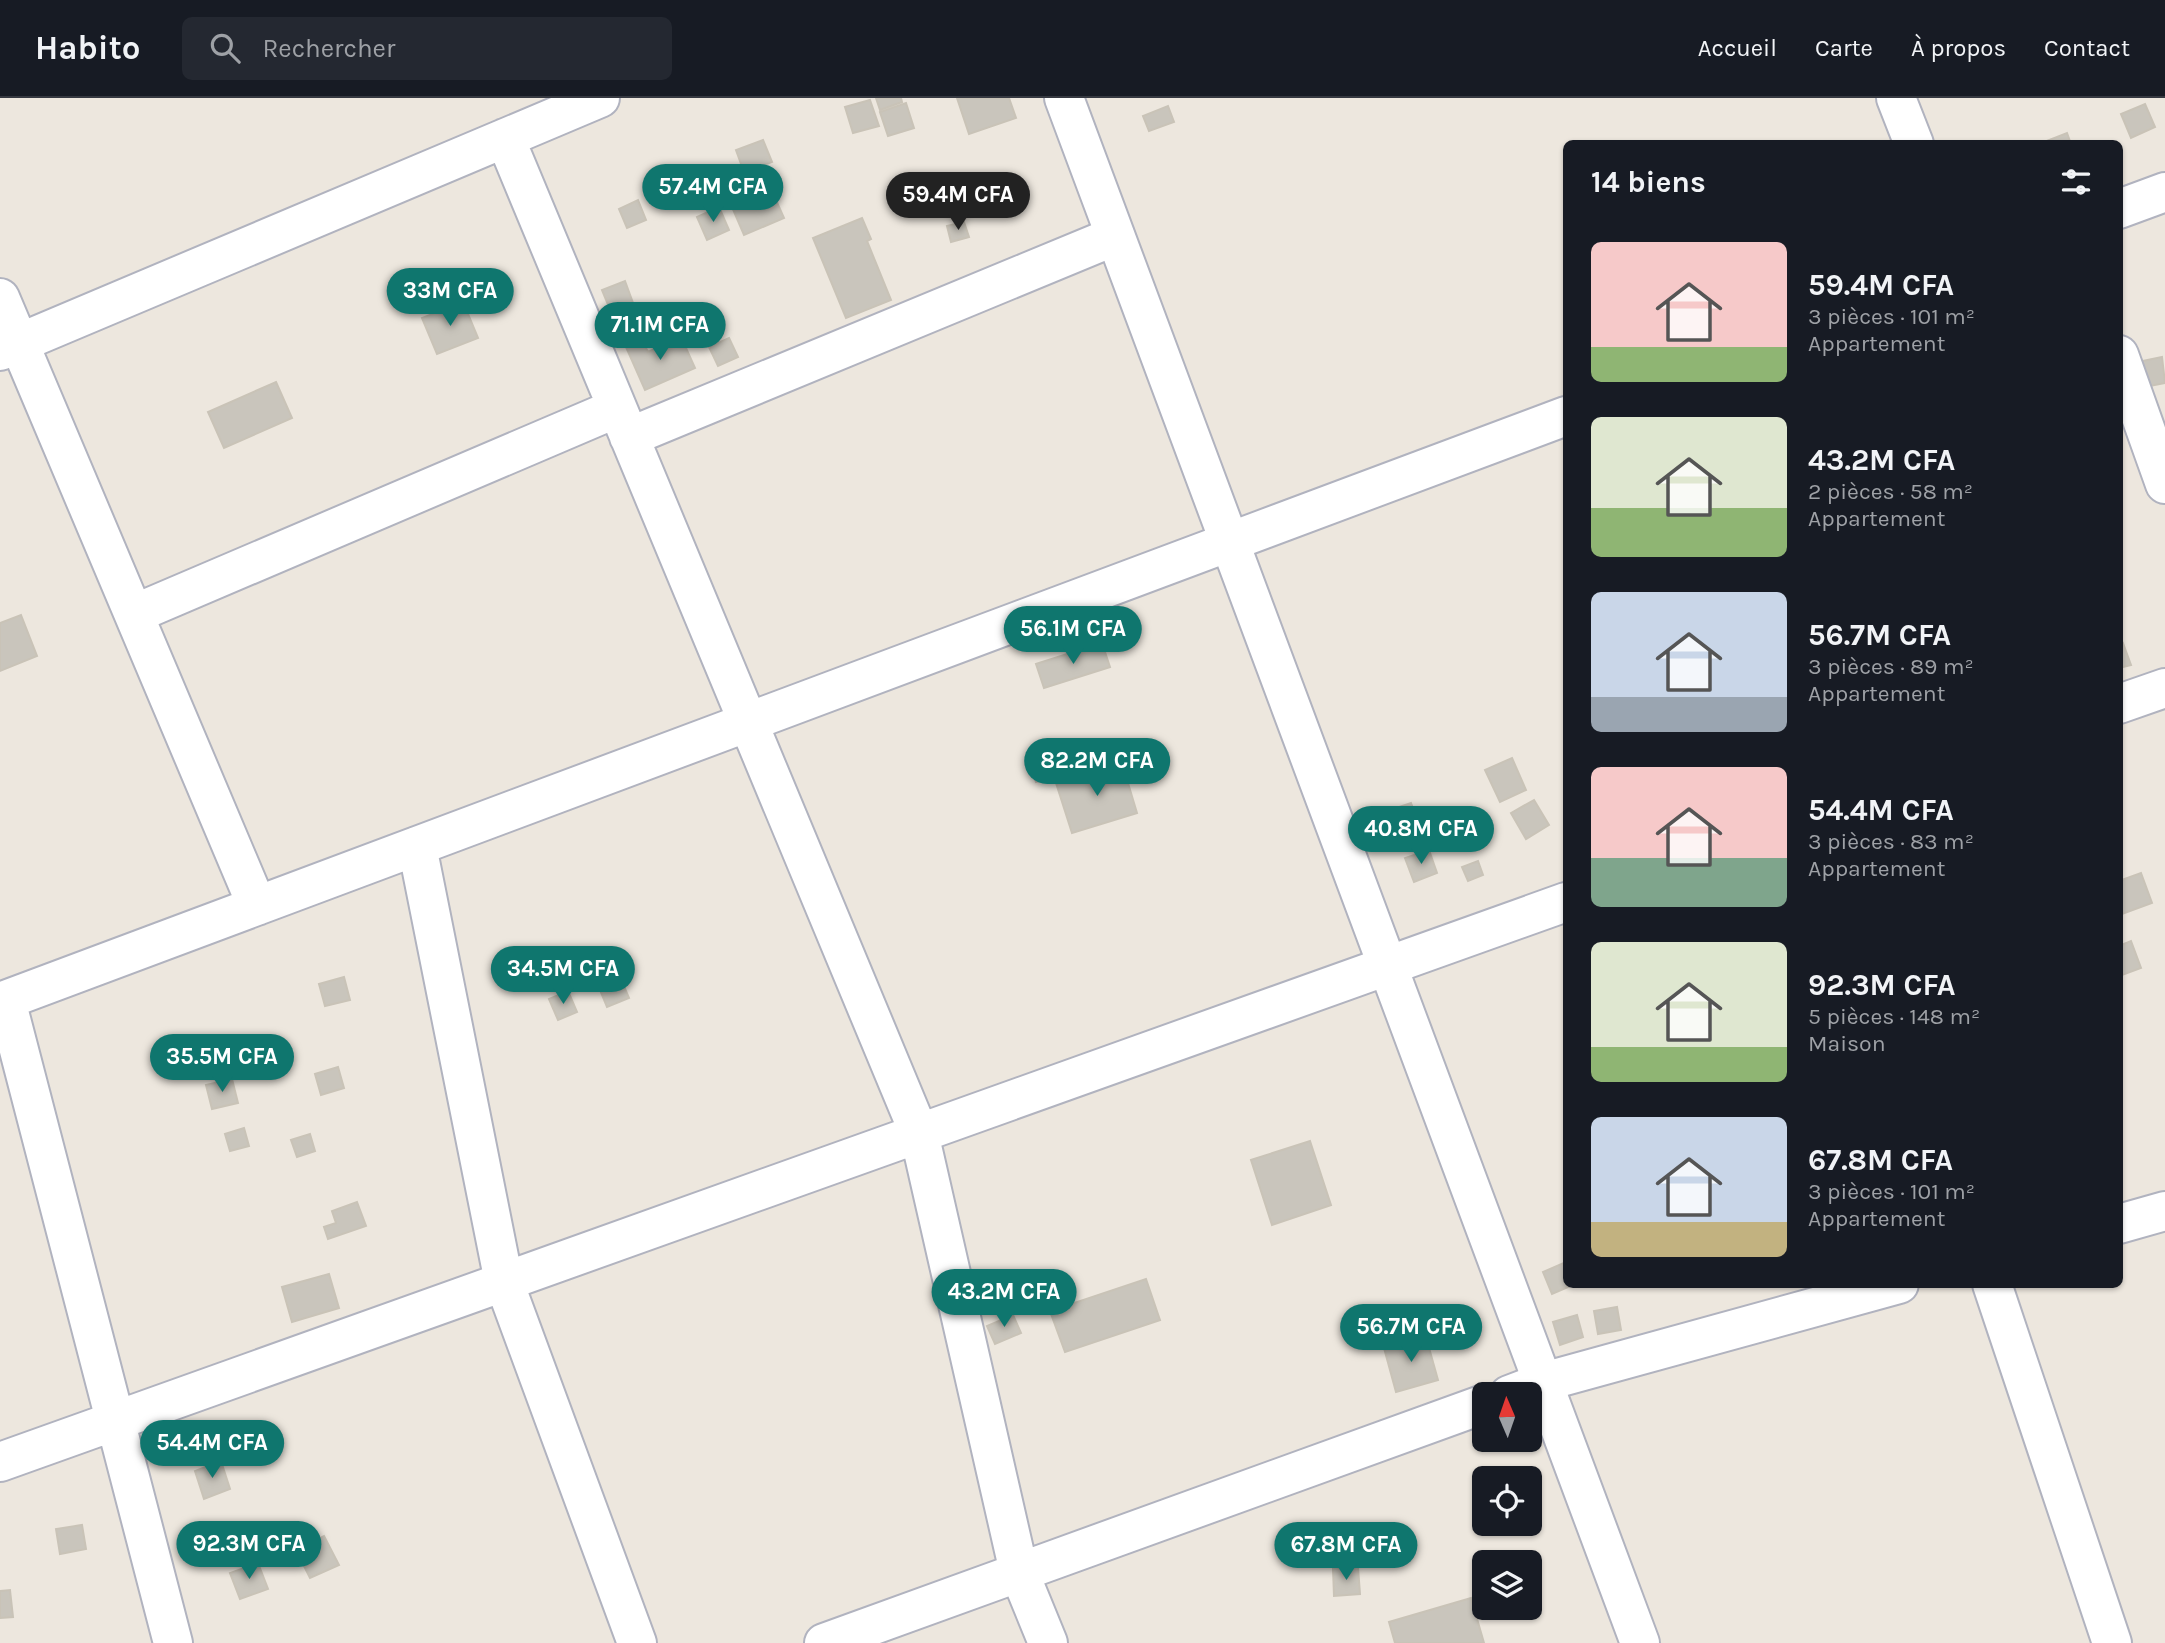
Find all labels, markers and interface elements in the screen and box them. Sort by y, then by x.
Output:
search box [182,17,672,80]
text: Habito [35,29,140,67]
icon: search [206,29,244,67]
text: Rechercher [262,33,395,64]
text: Accueil [1698,34,1777,62]
text: Carte [1815,34,1873,62]
text: À propos [1911,34,2006,62]
text: Contact [2044,34,2130,62]
icon: filters [2057,163,2095,201]
pin: 57.4M CFA [633,164,793,224]
text: 14 biens [1591,164,1706,200]
pin: 59.4M CFA [878,172,1038,232]
text: 57.4M CFA [658,173,768,200]
text: 59.4M CFA [902,181,1014,208]
text: 59.4M CFA [1808,267,1954,303]
pin: 33M CFA [385,268,515,328]
icon: home [1647,270,1731,354]
text: 33M CFA [403,277,497,304]
pin: 71.1M CFA [580,302,740,362]
text: 3 pièces · 101 m² [1808,303,1975,330]
text: 71.1M CFA [611,311,709,338]
text: Appartement [1808,330,1945,357]
text: 43.2M CFA [1808,442,1955,478]
icon: home [1647,445,1731,529]
text: 2 pièces · 58 m² [1808,478,1973,505]
text: Appartement [1808,505,1945,532]
pin: 56.1M CFA [993,606,1153,666]
text: 56.1M CFA [1020,615,1126,642]
text: 56.7M CFA [1808,617,1951,653]
icon: home [1647,620,1731,704]
text: 3 pièces · 89 m² [1808,653,1974,680]
text: Appartement [1808,680,1945,707]
pin: 82.2M CFA [1017,738,1177,798]
text: 82.2M CFA [1040,747,1154,774]
text: 54.4M CFA [1808,792,1954,828]
icon: home [1647,795,1731,879]
pin: 40.8M CFA [1341,806,1501,866]
text: 40.8M CFA [1364,815,1478,842]
text: 3 pièces · 83 m² [1808,828,1974,855]
text: Appartement [1808,855,1945,882]
pin: 34.5M CFA [483,946,643,1006]
text: 34.5M CFA [507,955,619,982]
text: 92.3M CFA [1808,967,1956,1003]
icon: home [1647,970,1731,1054]
text: 5 pièces · 148 m² [1808,1003,1980,1030]
text: Maison [1808,1030,1886,1057]
pin: 35.5M CFA [142,1034,302,1094]
text: 35.5M CFA [166,1043,278,1070]
text: 67.8M CFA [1808,1142,1953,1178]
icon: home [1647,1145,1731,1229]
text: 3 pièces · 101 m² [1808,1178,1975,1205]
text: Appartement [1808,1205,1945,1232]
pin: 43.2M CFA [924,1270,1084,1329]
text: 43.2M CFA [948,1278,1060,1305]
pin: 56.7M CFA [1331,1304,1491,1364]
text: 56.7M CFA [1356,1313,1466,1340]
north arrow [1472,1382,1542,1452]
map controls [1472,1382,1542,1620]
pin: 54.4M CFA [132,1420,292,1480]
text: 54.4M CFA [156,1429,268,1456]
button: locate [1472,1466,1542,1536]
pin: 92.3M CFA [169,1522,329,1581]
pin: 67.8M CFA [1266,1522,1426,1582]
text: 92.3M CFA [192,1530,306,1557]
text: 67.8M CFA [1290,1531,1402,1558]
button: layers [1472,1550,1542,1620]

